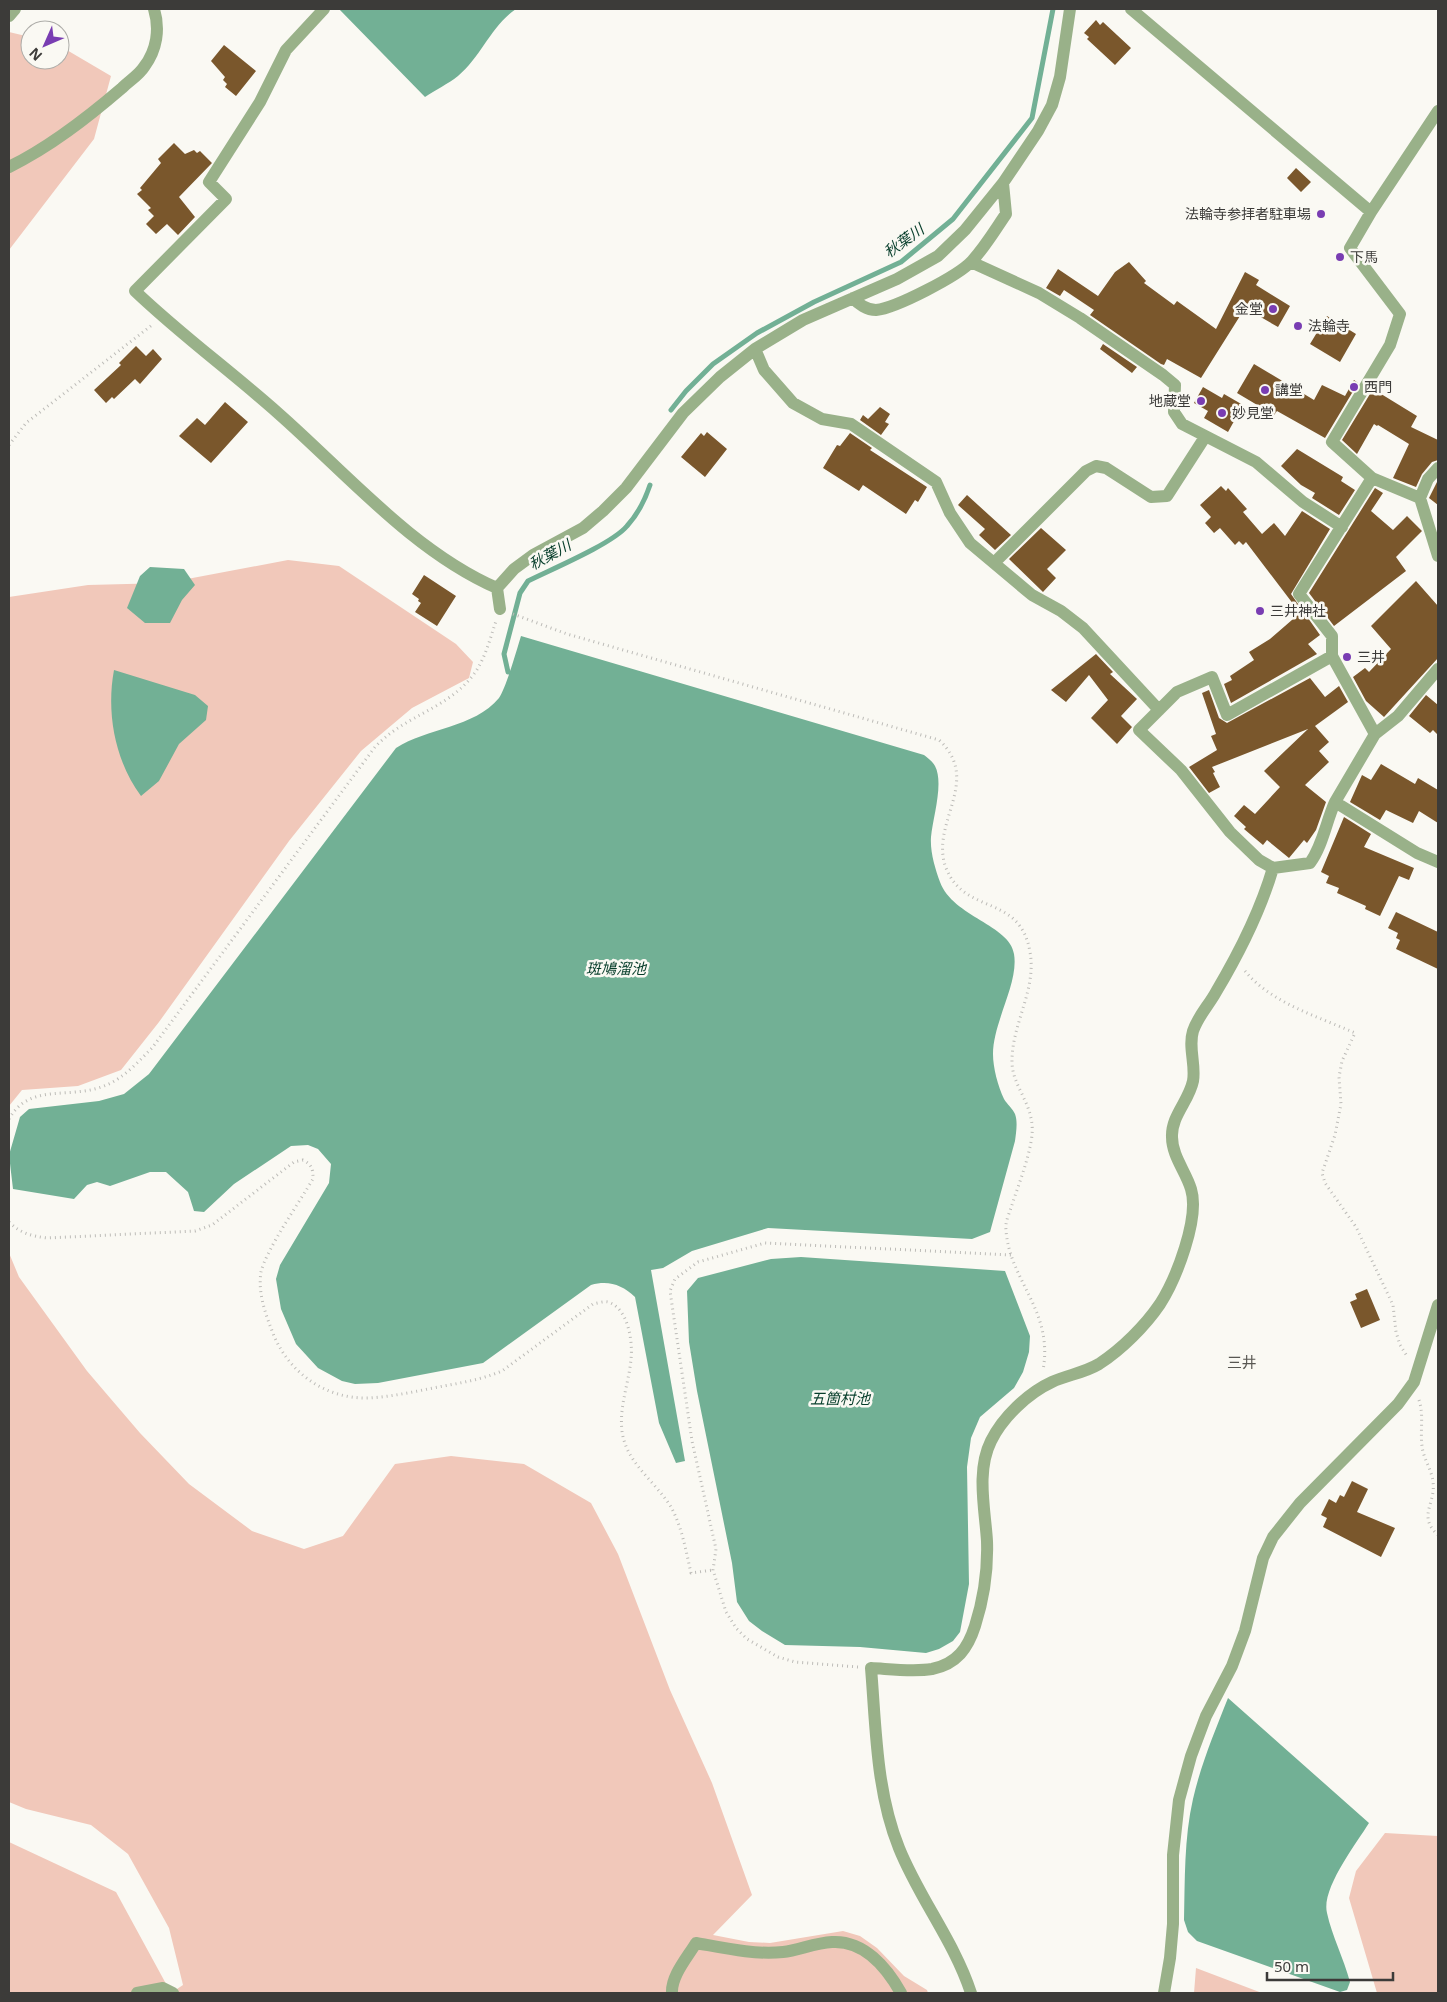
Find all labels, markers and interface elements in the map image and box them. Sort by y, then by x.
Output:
north arrow [20,20,70,70]
text: N [25,44,46,65]
place label: 法輪寺参拝者駐車場 [1185,204,1311,223]
marker: 法輪寺参拝者駐車場 [1315,208,1327,220]
water label: 秋葉川 [879,218,929,262]
place label: 下馬 [1350,247,1378,266]
marker: 下馬 [1334,251,1346,263]
place label: 金堂 [1235,299,1263,318]
marker: 金堂 [1267,303,1279,315]
place label: 法輪寺 [1308,316,1350,335]
marker: 法輪寺 [1292,320,1304,332]
place label: 西門 [1364,377,1392,396]
place label: 講堂 [1275,380,1303,399]
marker: 西門 [1348,381,1360,393]
marker: 講堂 [1259,384,1271,396]
place label: 地蔵堂 [1149,391,1191,410]
marker: 地蔵堂 [1195,395,1207,407]
place label: 妙見堂 [1232,403,1274,422]
marker: 妙見堂 [1216,407,1228,419]
water label: 秋葉川 [525,534,576,574]
place label: 三井神社 [1270,601,1326,620]
marker: 三井神社 [1254,605,1266,617]
place label: 三井 [1357,647,1385,666]
marker: 三井 [1341,651,1353,663]
water label: 斑鳩溜池 [586,958,648,978]
district label: 三井 [1227,1352,1257,1372]
water label: 五箇村池 [810,1388,872,1408]
scale bar [1267,1950,1393,1982]
text: 50 m [1274,1956,1309,1976]

